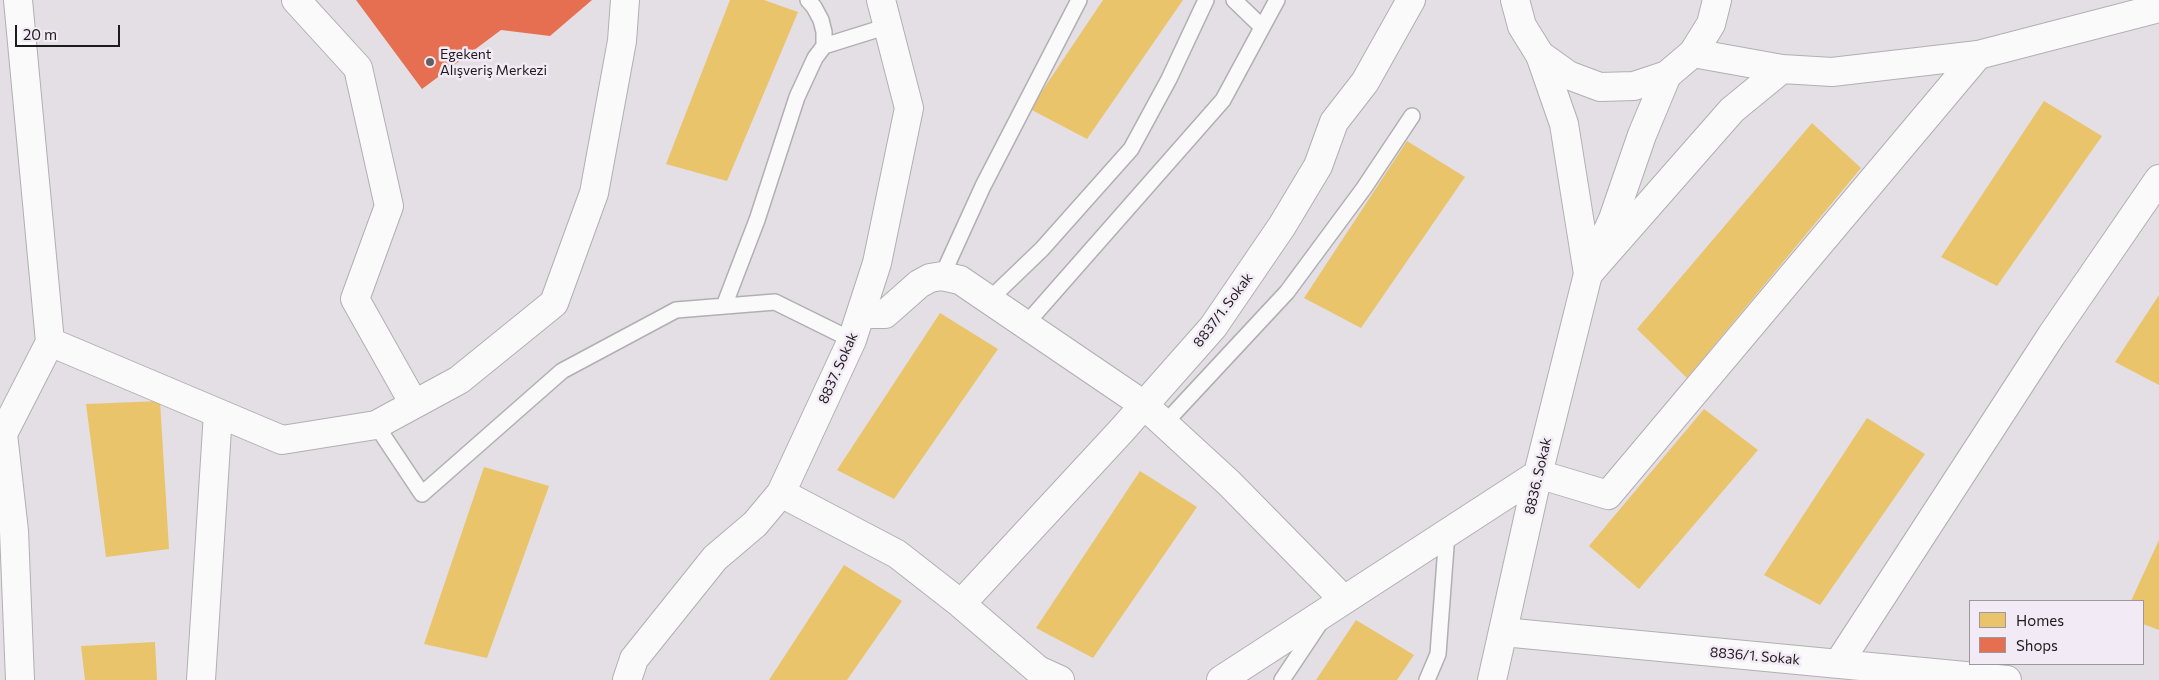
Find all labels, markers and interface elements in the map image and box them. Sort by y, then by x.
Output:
scale bar [18,15,122,47]
text: 20 m [23,25,57,43]
place label: Egekent Alışveriş Merkezi [440,46,547,78]
marker: Egekent Alışveriş Merkezi [424,56,436,68]
street label: 8837/1. Sokak [1190,270,1256,350]
street label: 8837. Sokak [815,330,861,406]
street label: 8836. Sokak [1521,436,1555,516]
legend [1969,600,2144,665]
text: Homes [2016,611,2064,629]
text: Shops [2016,636,2058,654]
street label: 8836/1. Sokak [1709,644,1801,668]

